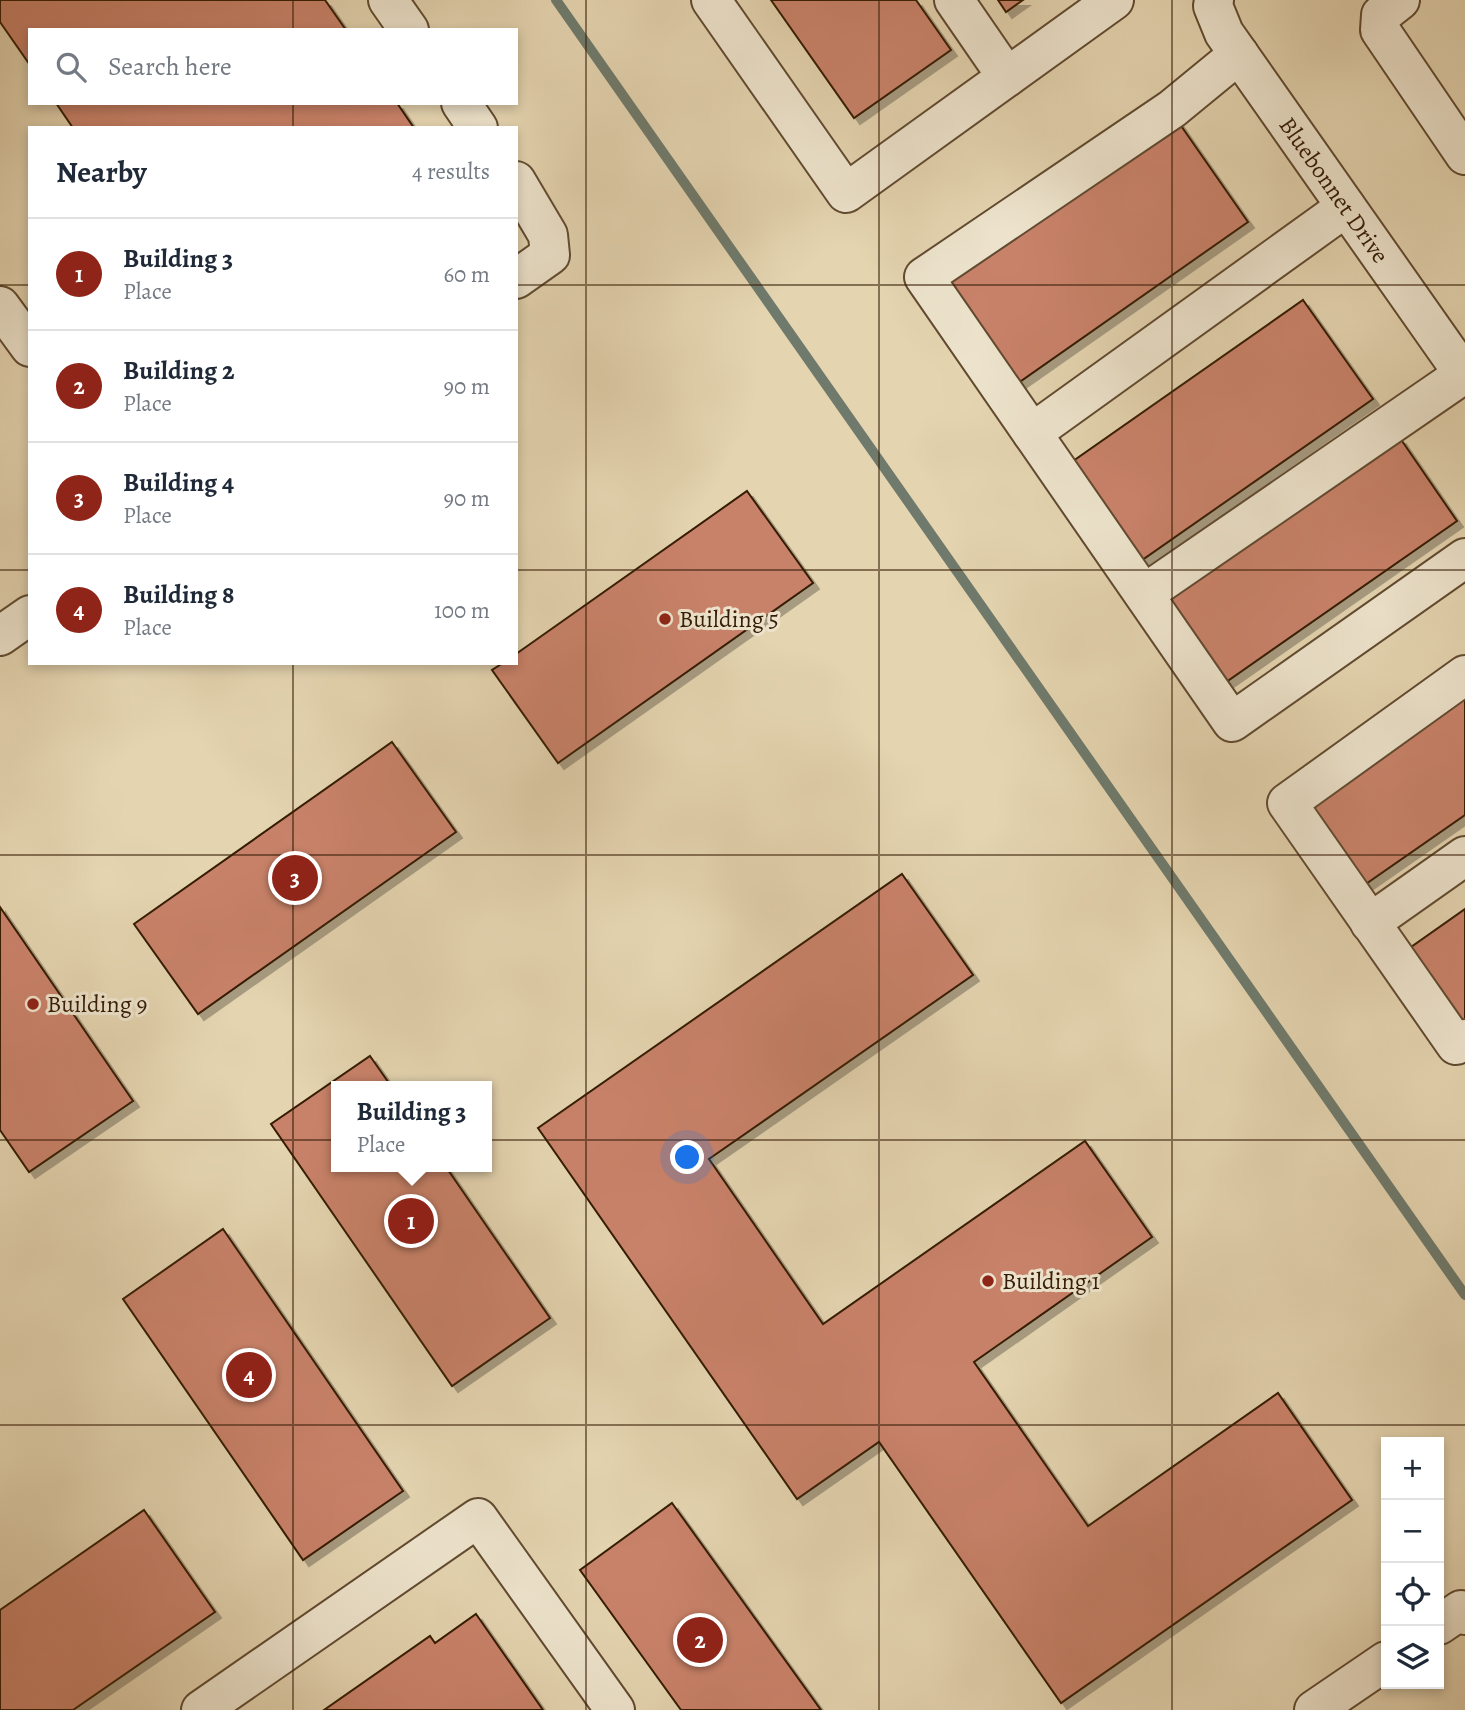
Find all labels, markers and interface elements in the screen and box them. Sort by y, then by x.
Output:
search box [28,28,518,105]
icon: search [52,48,90,86]
text: Search here [108,49,232,84]
street label: Bluebonnet Drive [1272,111,1396,269]
text: Nearby [56,152,147,192]
text: 4 results [412,156,490,187]
text: Building 3 [123,241,233,276]
text: 1 [75,259,83,290]
text: 60 m [443,259,490,290]
text: Place [123,276,172,307]
text: Building 2 [123,353,234,388]
text: 2 [73,371,85,402]
text: 90 m [444,371,490,402]
text: Place [123,388,172,419]
text: Building 4 [123,465,234,500]
text: 3 [74,483,84,514]
text: 90 m [444,483,490,514]
text: Place [123,500,172,531]
text: Building 8 [123,577,234,612]
text: 4 [74,595,84,626]
text: 100 m [434,595,490,626]
place label: Building 5 [679,603,779,635]
marker: Building 5 [657,611,673,627]
text: Place [123,612,172,643]
pin: 3 [272,852,318,904]
place label: Building 9 [47,988,147,1020]
marker: Building 9 [25,996,41,1012]
popup [331,1081,492,1172]
text: Building 3 [356,1094,467,1129]
text: Place [356,1129,405,1160]
your location [670,1140,704,1174]
pin: 1 [388,1195,434,1247]
place label: Building 1 [1002,1265,1100,1297]
marker: Building 1 [980,1273,996,1289]
pin: 4 [226,1349,272,1401]
map controls [1381,1437,1444,1689]
button: + [1381,1437,1444,1500]
button: − [1381,1500,1444,1563]
button: locate [1381,1563,1444,1626]
pin: 2 [677,1614,723,1666]
button: layers [1381,1626,1444,1689]

